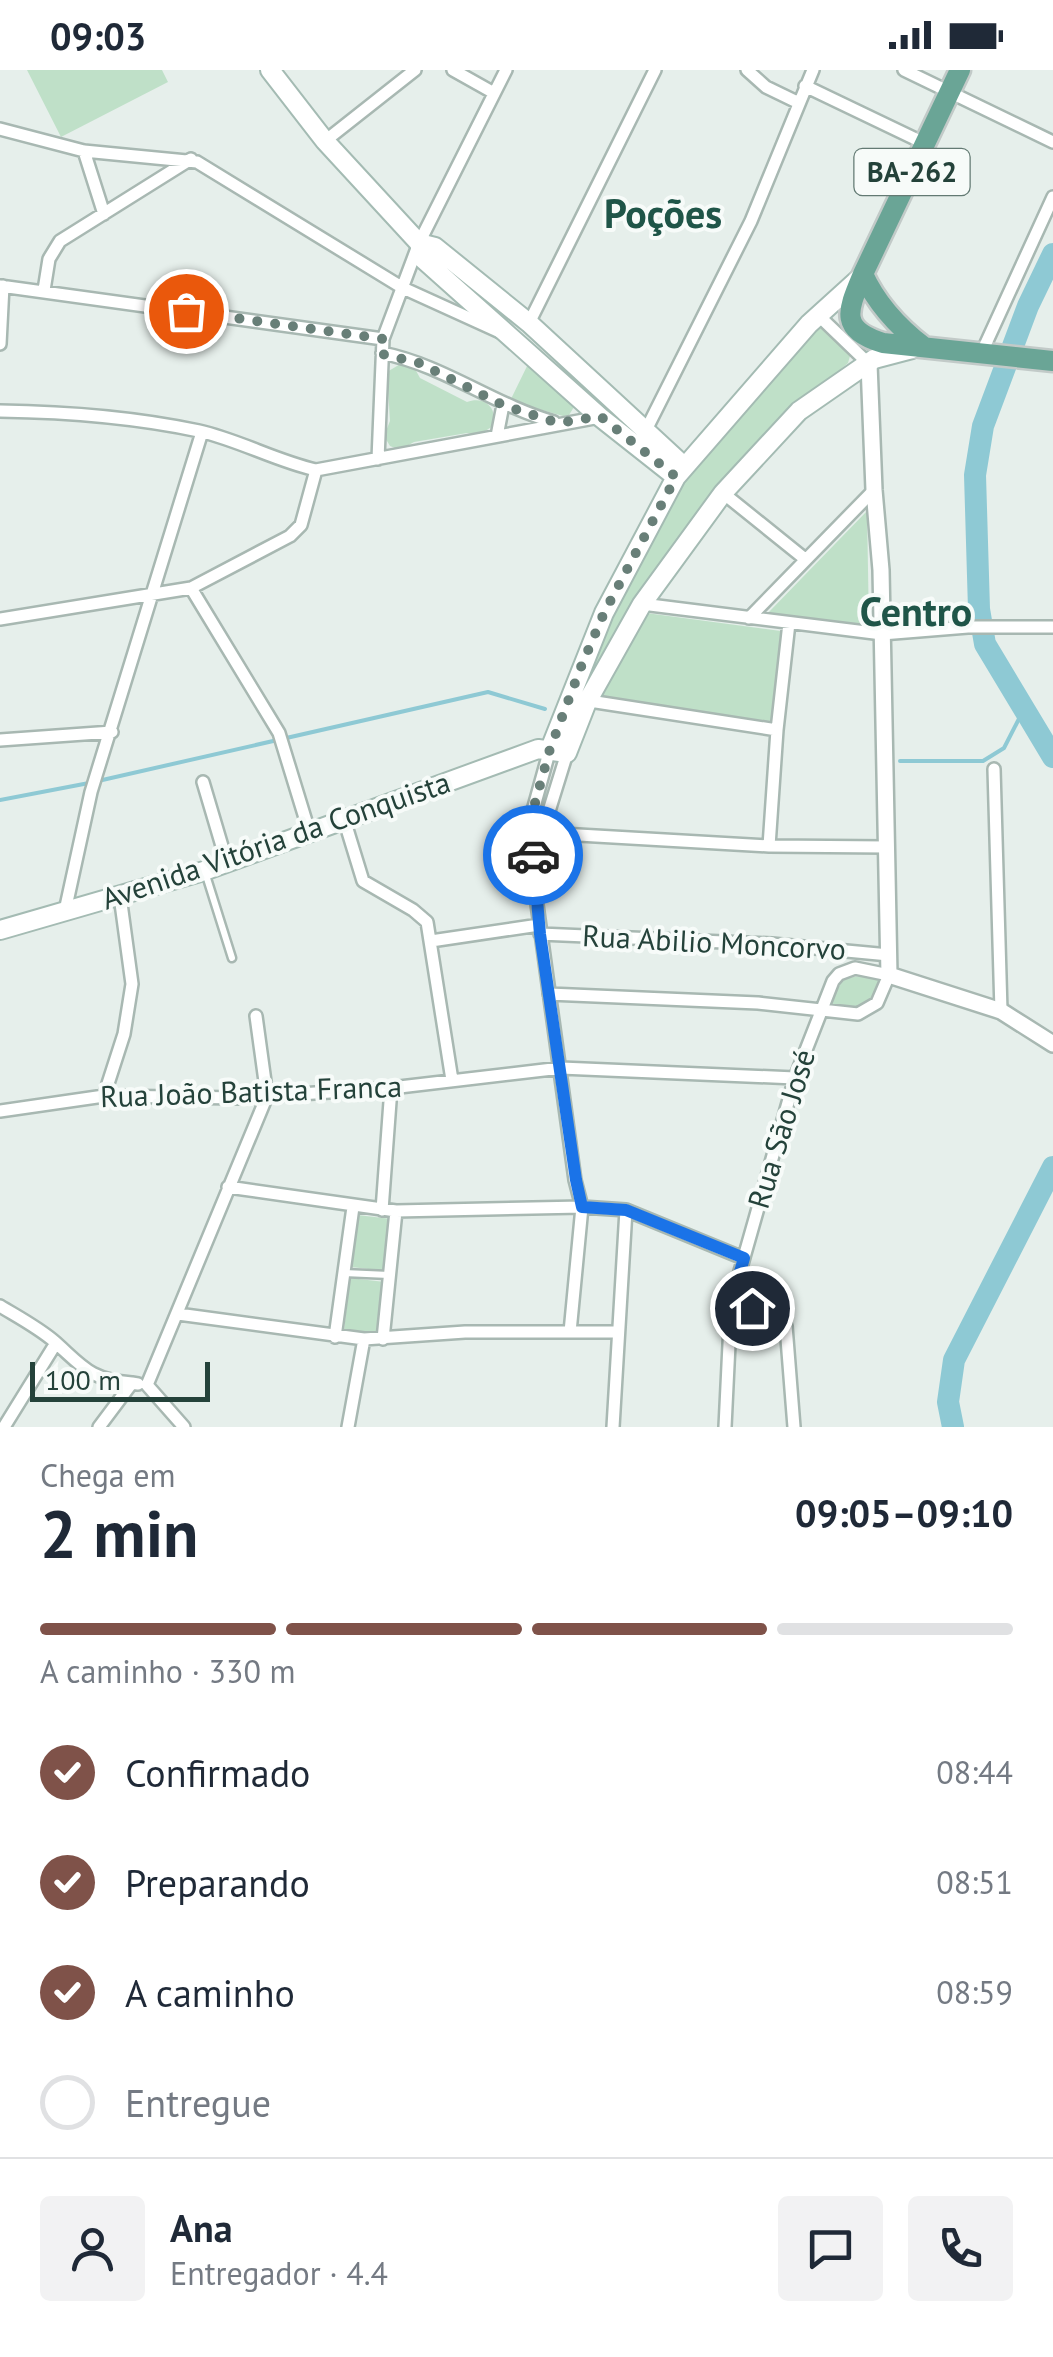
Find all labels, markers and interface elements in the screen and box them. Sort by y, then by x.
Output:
text: 09:03 [50,11,146,60]
road number: BA-262 [854,149,970,195]
district label: Poções [604,187,722,239]
pin [144,269,229,354]
icon: bag [159,284,214,339]
district label: Centro [860,585,972,637]
street label: Avenida Vitória da Conquista [96,762,455,918]
courier [483,805,583,905]
icon: car [506,828,561,883]
street label: Rua Abilio Moncorvo [581,915,847,968]
street label: Rua São José [738,1044,823,1213]
street label: Rua João Batista Franca [99,1066,403,1115]
pin [710,1266,795,1351]
icon: home [725,1281,780,1336]
scale bar [30,1357,210,1402]
text: 100 m [45,1361,121,1398]
text: Chega em [40,1454,176,1496]
text: 09:05–09:10 [795,1488,1013,1537]
text: 2 min [40,1491,199,1575]
text: A caminho · 330 m [40,1650,295,1692]
icon: check [40,1745,95,1800]
text: Confirmado [125,1748,310,1797]
text: 08:44 [936,1751,1013,1793]
icon: check [40,1855,95,1910]
text: Preparando [125,1858,310,1907]
text: 08:51 [936,1861,1013,1903]
icon: check [40,1965,95,2020]
text: A caminho [125,1968,295,2017]
text: 08:59 [936,1971,1013,2013]
text: Entregue [125,2078,271,2127]
button: person [40,2196,145,2301]
button: chat [778,2196,883,2301]
button: phone [908,2196,1013,2301]
text: Ana [170,2203,233,2252]
text: Entregador · 4.4 [170,2252,388,2294]

